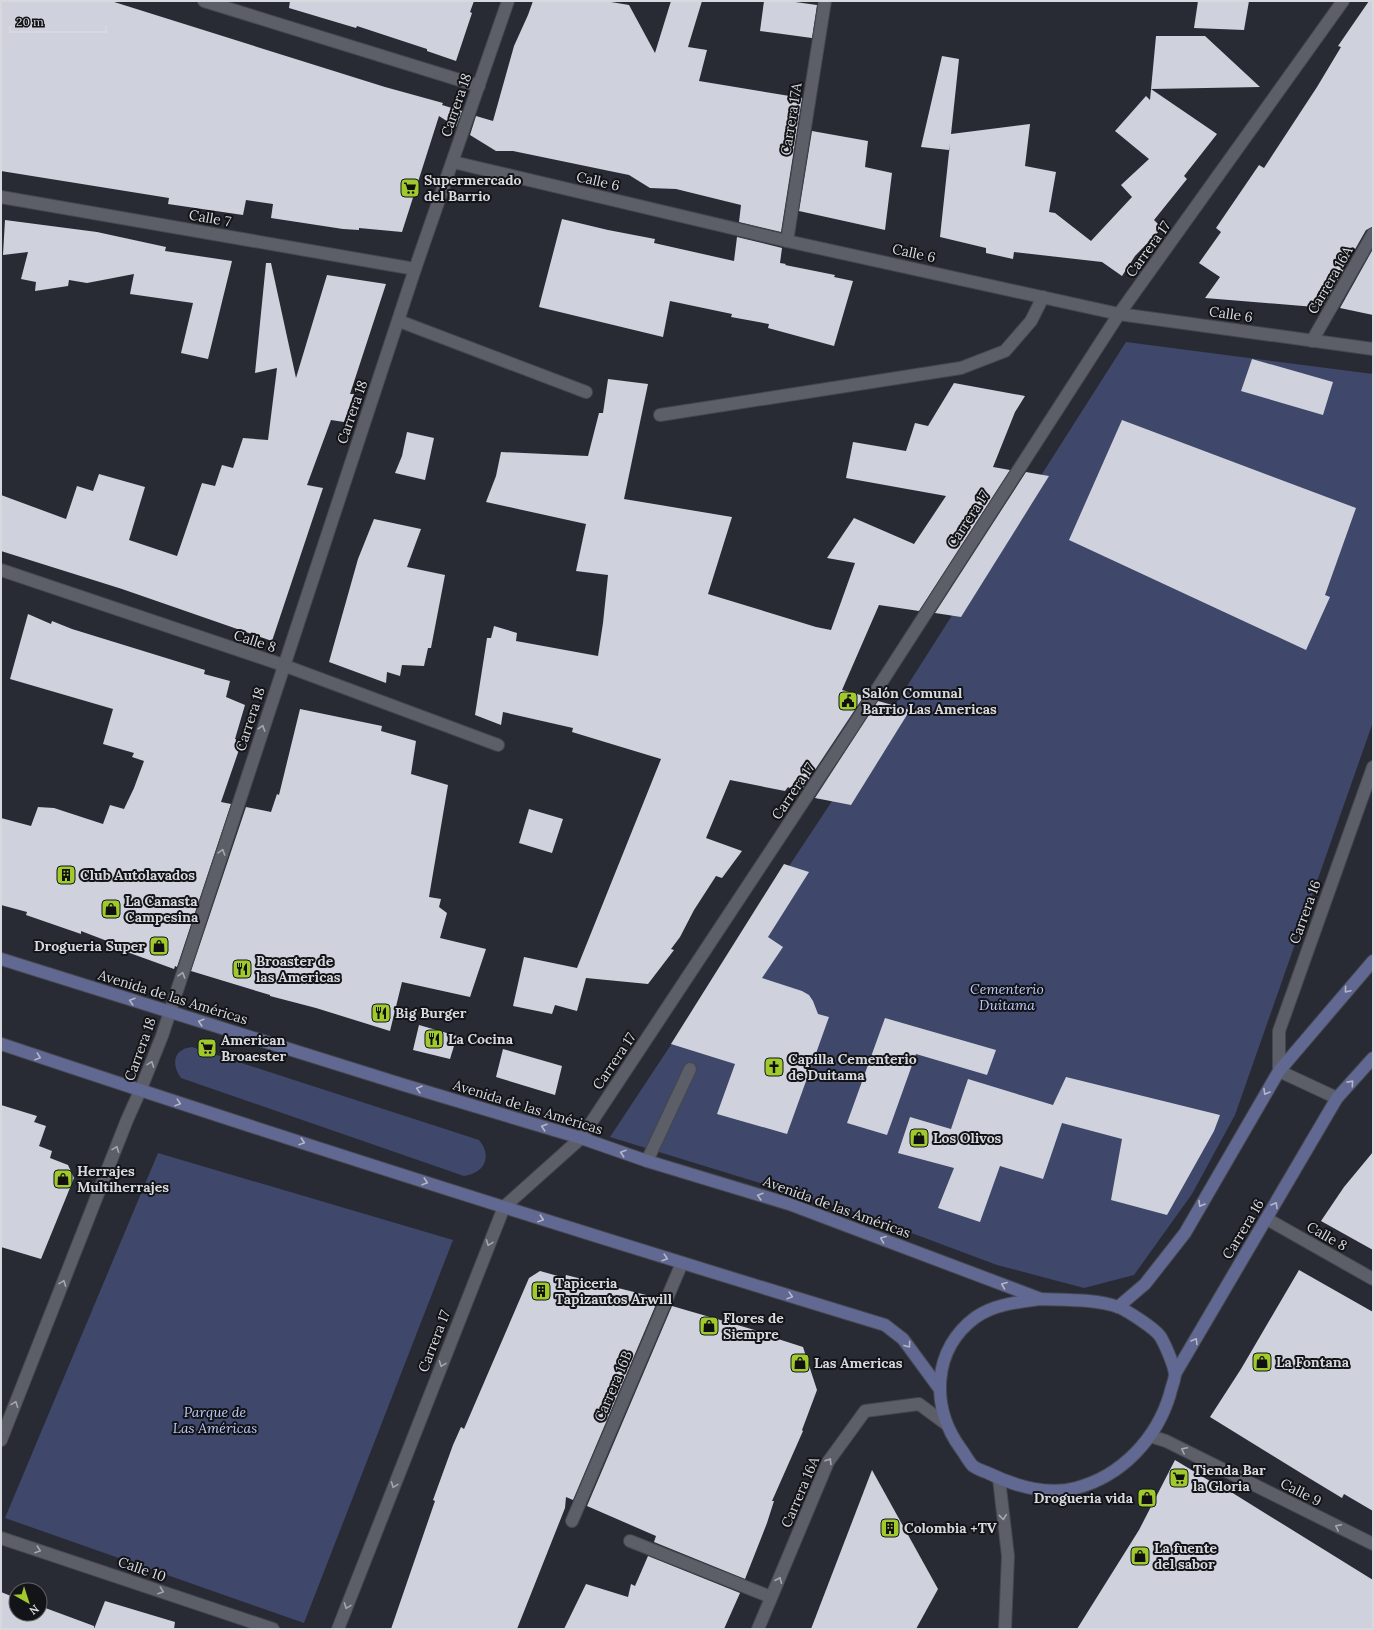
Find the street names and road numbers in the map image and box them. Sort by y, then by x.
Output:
street label: Carrera 18 [437,71,475,139]
street label: Carrera 17A [776,81,806,157]
street label: Calle 6 [575,167,621,195]
street label: Calle 7 [188,205,233,231]
street label: Carrera 17 [1122,217,1175,281]
street label: Calle 6 [891,240,937,266]
street label: Carrera 16A [1303,243,1357,317]
street label: Calle 6 [1208,302,1254,326]
street label: Carrera 18 [333,378,371,446]
street label: Carrera 17 [943,486,994,551]
street label: Calle 8 [231,626,279,656]
street label: Carrera 18 [231,684,269,753]
street label: Carrera 17 [767,759,819,823]
street label: Carrera 16 [1285,878,1325,946]
street label: Avenida de las Américas [95,965,250,1028]
street label: Carrera 18 [120,1015,160,1083]
street label: Carrera 17 [588,1029,640,1093]
street label: Avenida de las Américas [450,1075,605,1138]
street label: Avenida de las Américas [760,1172,913,1242]
street label: Carrera 16 [1218,1196,1268,1262]
street label: Calle 8 [1304,1217,1351,1255]
street label: Carrera 17 [414,1307,454,1375]
street label: Carrera 16B [590,1348,636,1424]
street label: Carrera 16A [777,1454,823,1530]
street label: Calle 9 [1277,1474,1325,1510]
street label: Calle 10 [116,1552,168,1586]

